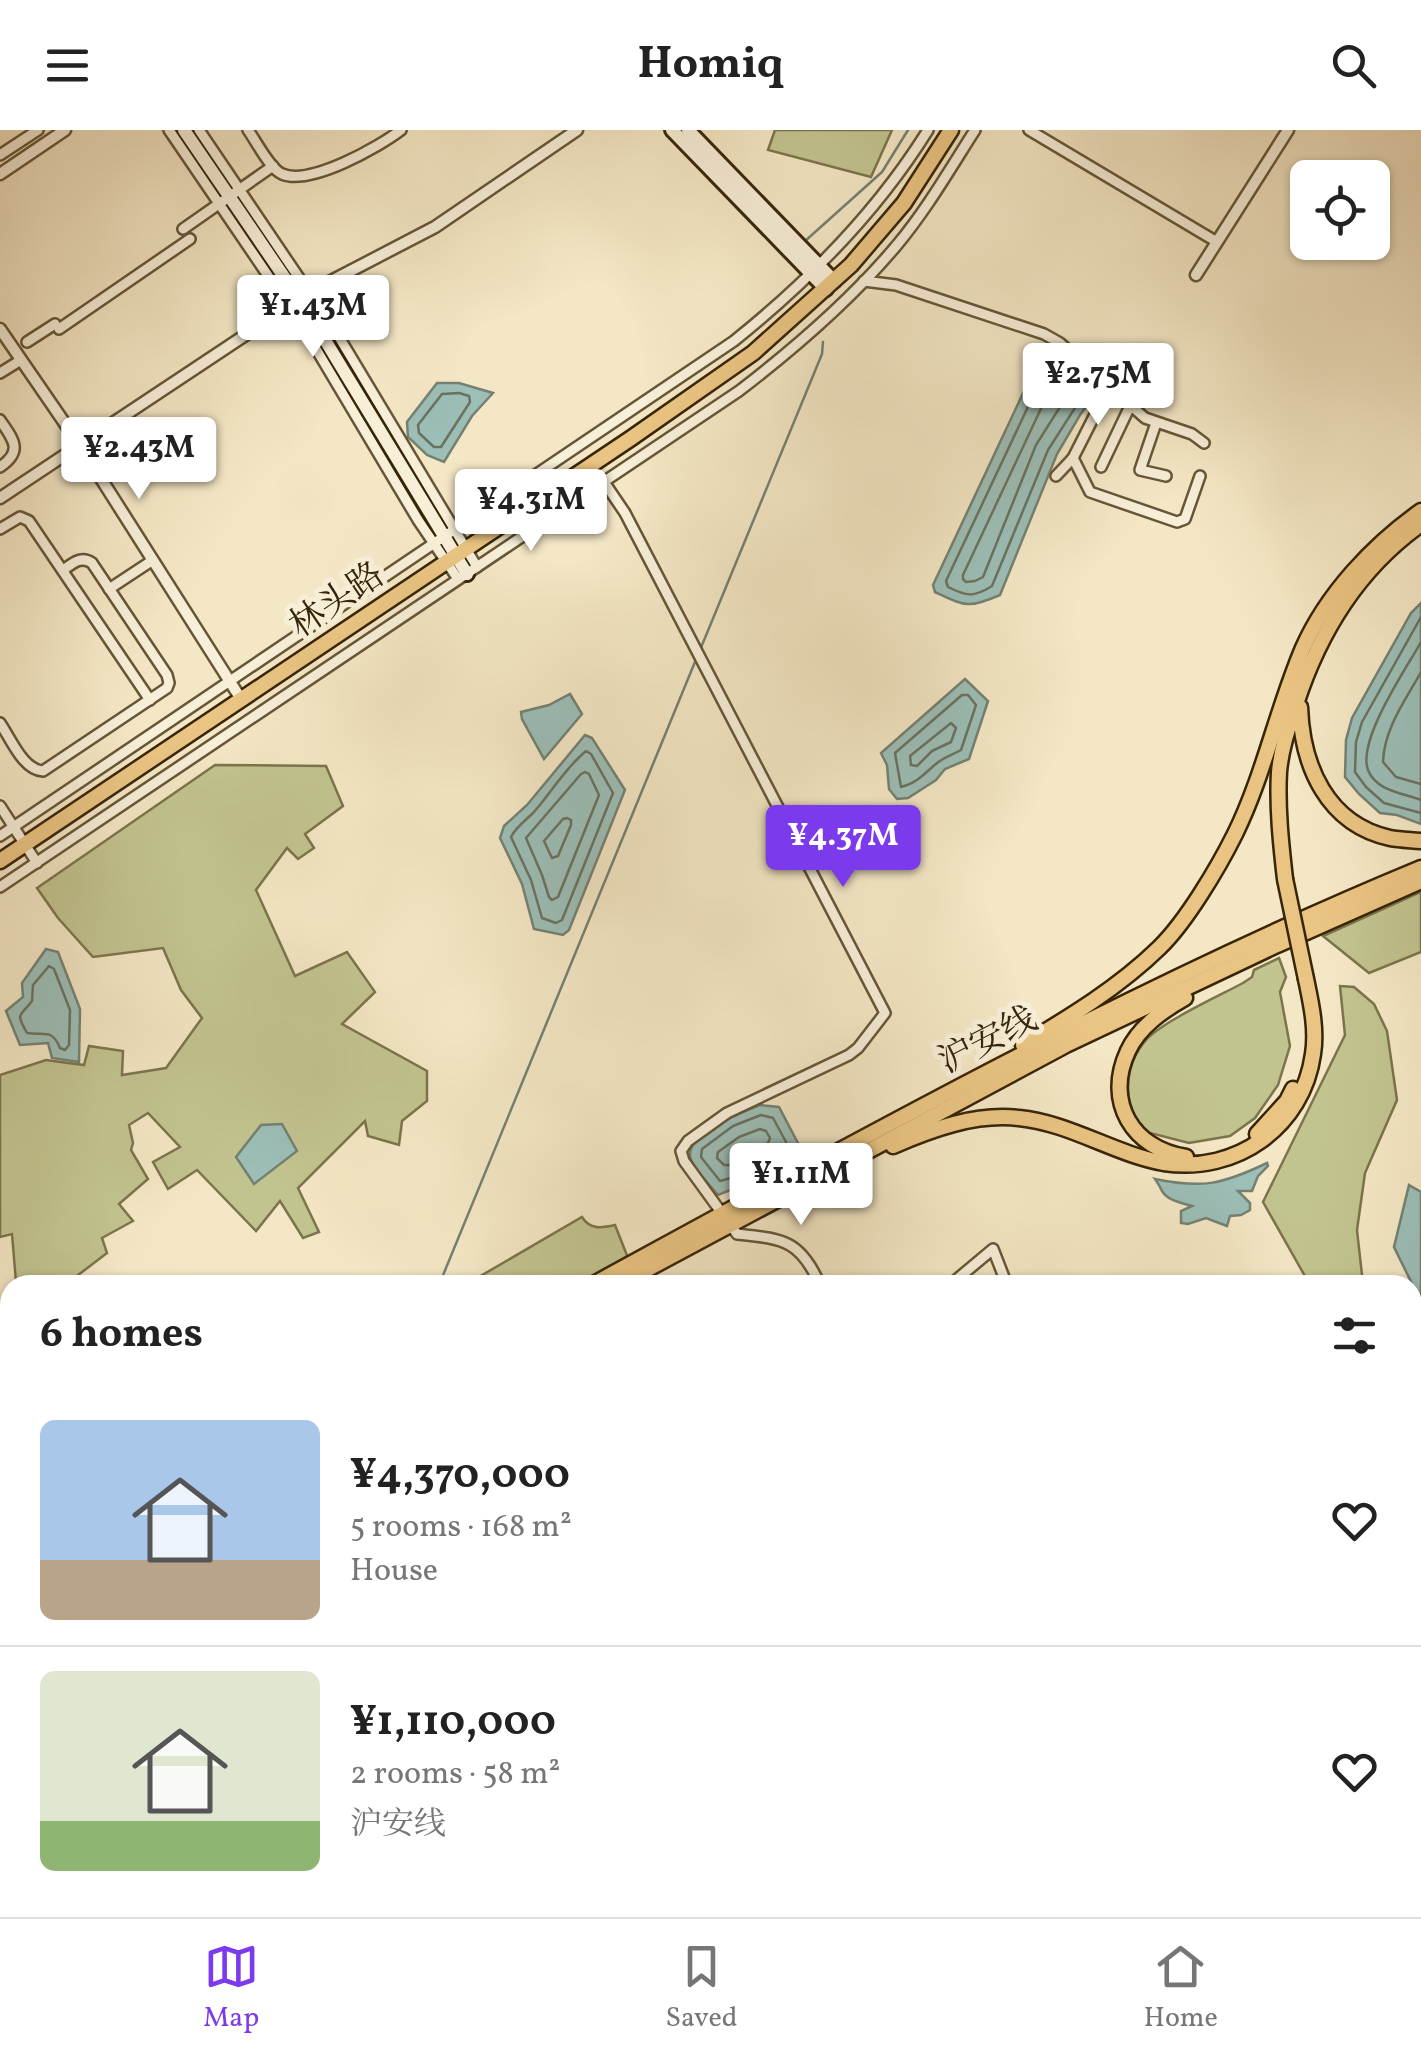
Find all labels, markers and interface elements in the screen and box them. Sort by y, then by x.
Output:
text: Homiq [637,34,784,97]
icon: menu [40,38,95,93]
icon: search [1326,38,1381,93]
map controls [1290,160,1390,260]
button: locate [1290,160,1390,260]
pin: ¥1.43M [232,275,394,360]
text: ¥1.43M [259,285,367,329]
pin: ¥2.75M [1017,343,1179,428]
text: ¥2.75M [1045,353,1151,397]
pin: ¥2.43M [58,417,220,502]
text: ¥2.43M [83,427,195,471]
pin: ¥4.31M [450,469,612,554]
text: ¥4.31M [477,479,585,523]
street label: 林头路 [281,552,395,651]
pin: ¥4.37M [762,805,924,890]
text: ¥4.37M [788,815,898,859]
street label: 沪安线 [931,996,1046,1087]
pin: ¥1.11M [720,1143,882,1228]
text: ¥1.11M [752,1153,850,1197]
text: 6 homes [40,1306,203,1365]
icon: filters [1327,1308,1382,1363]
text: ¥4,370,000 [350,1447,570,1506]
icon: home [120,1460,240,1580]
icon: heart [1327,1493,1382,1548]
text: 5 rooms · 168 m² [350,1506,572,1550]
text: House [350,1550,438,1594]
text: ¥1,110,000 [350,1694,556,1753]
icon: home [120,1711,240,1831]
icon: heart [1327,1744,1382,1799]
text: 2 rooms · 58 m² [350,1753,560,1797]
text: 沪安线 [350,1804,446,1848]
tab: Map [203,1939,259,2038]
tab: Saved [665,1939,738,2038]
tab: Home [1144,1939,1218,2038]

